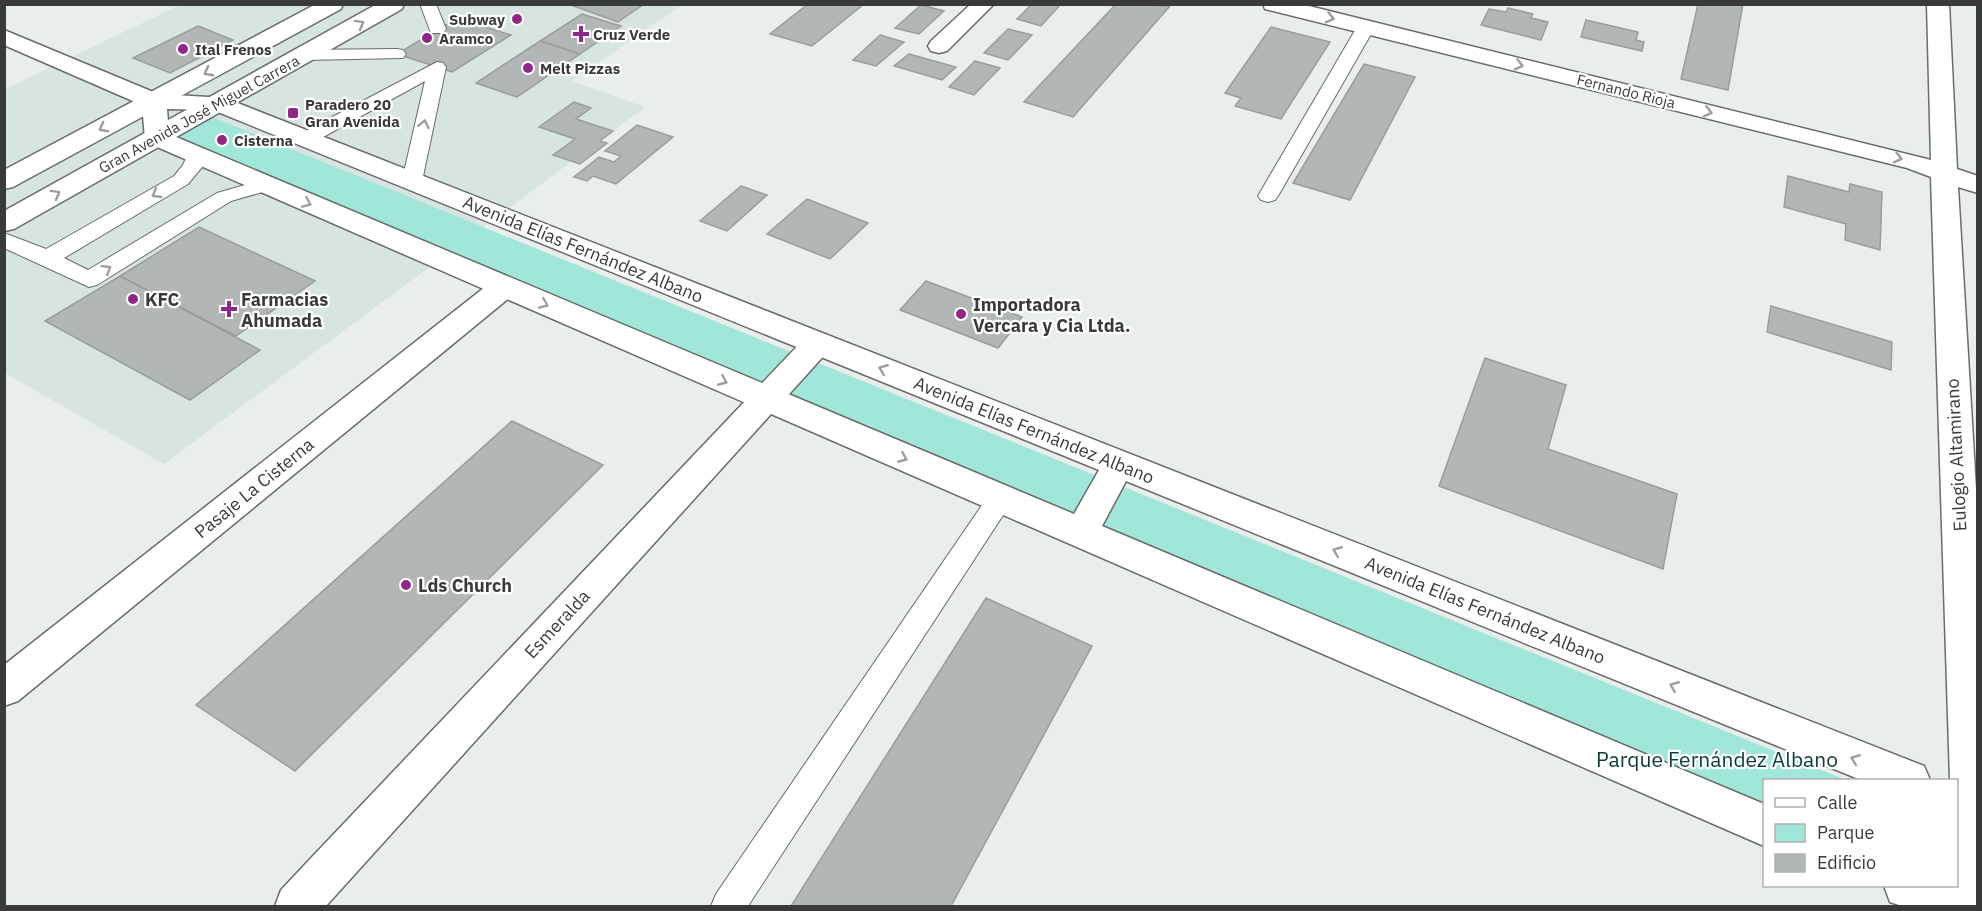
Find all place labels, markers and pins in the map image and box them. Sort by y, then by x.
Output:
place label: Subway [449,10,505,29]
marker: Subway [510,12,524,26]
place label: Cruz Verde [593,25,670,44]
marker: Cruz Verde [574,27,588,41]
place label: Aramco [439,29,493,48]
marker: Aramco [420,31,434,45]
place label: Ital Frenos [195,40,272,59]
marker: Ital Frenos [176,42,190,56]
place label: Melt Pizzas [540,59,621,78]
marker: Melt Pizzas [521,61,535,75]
place label: Paradero 20 Gran Avenida [305,95,400,131]
marker: Paradero 20 Gran Avenida [286,106,300,120]
place label: Cisterna [234,131,294,150]
marker: Cisterna [215,133,229,147]
place label: KFC [145,288,180,311]
place label: Farmacias Ahumada [241,288,328,332]
marker: KFC [126,292,140,306]
place label: Importadora Vercara y Cia Ltda. [973,293,1131,337]
marker: Farmacias Ahumada [222,302,236,316]
marker: Importadora Vercara y Cia Ltda. [954,307,968,321]
place label: Lds Church [418,574,512,597]
marker: Lds Church [399,578,413,592]

